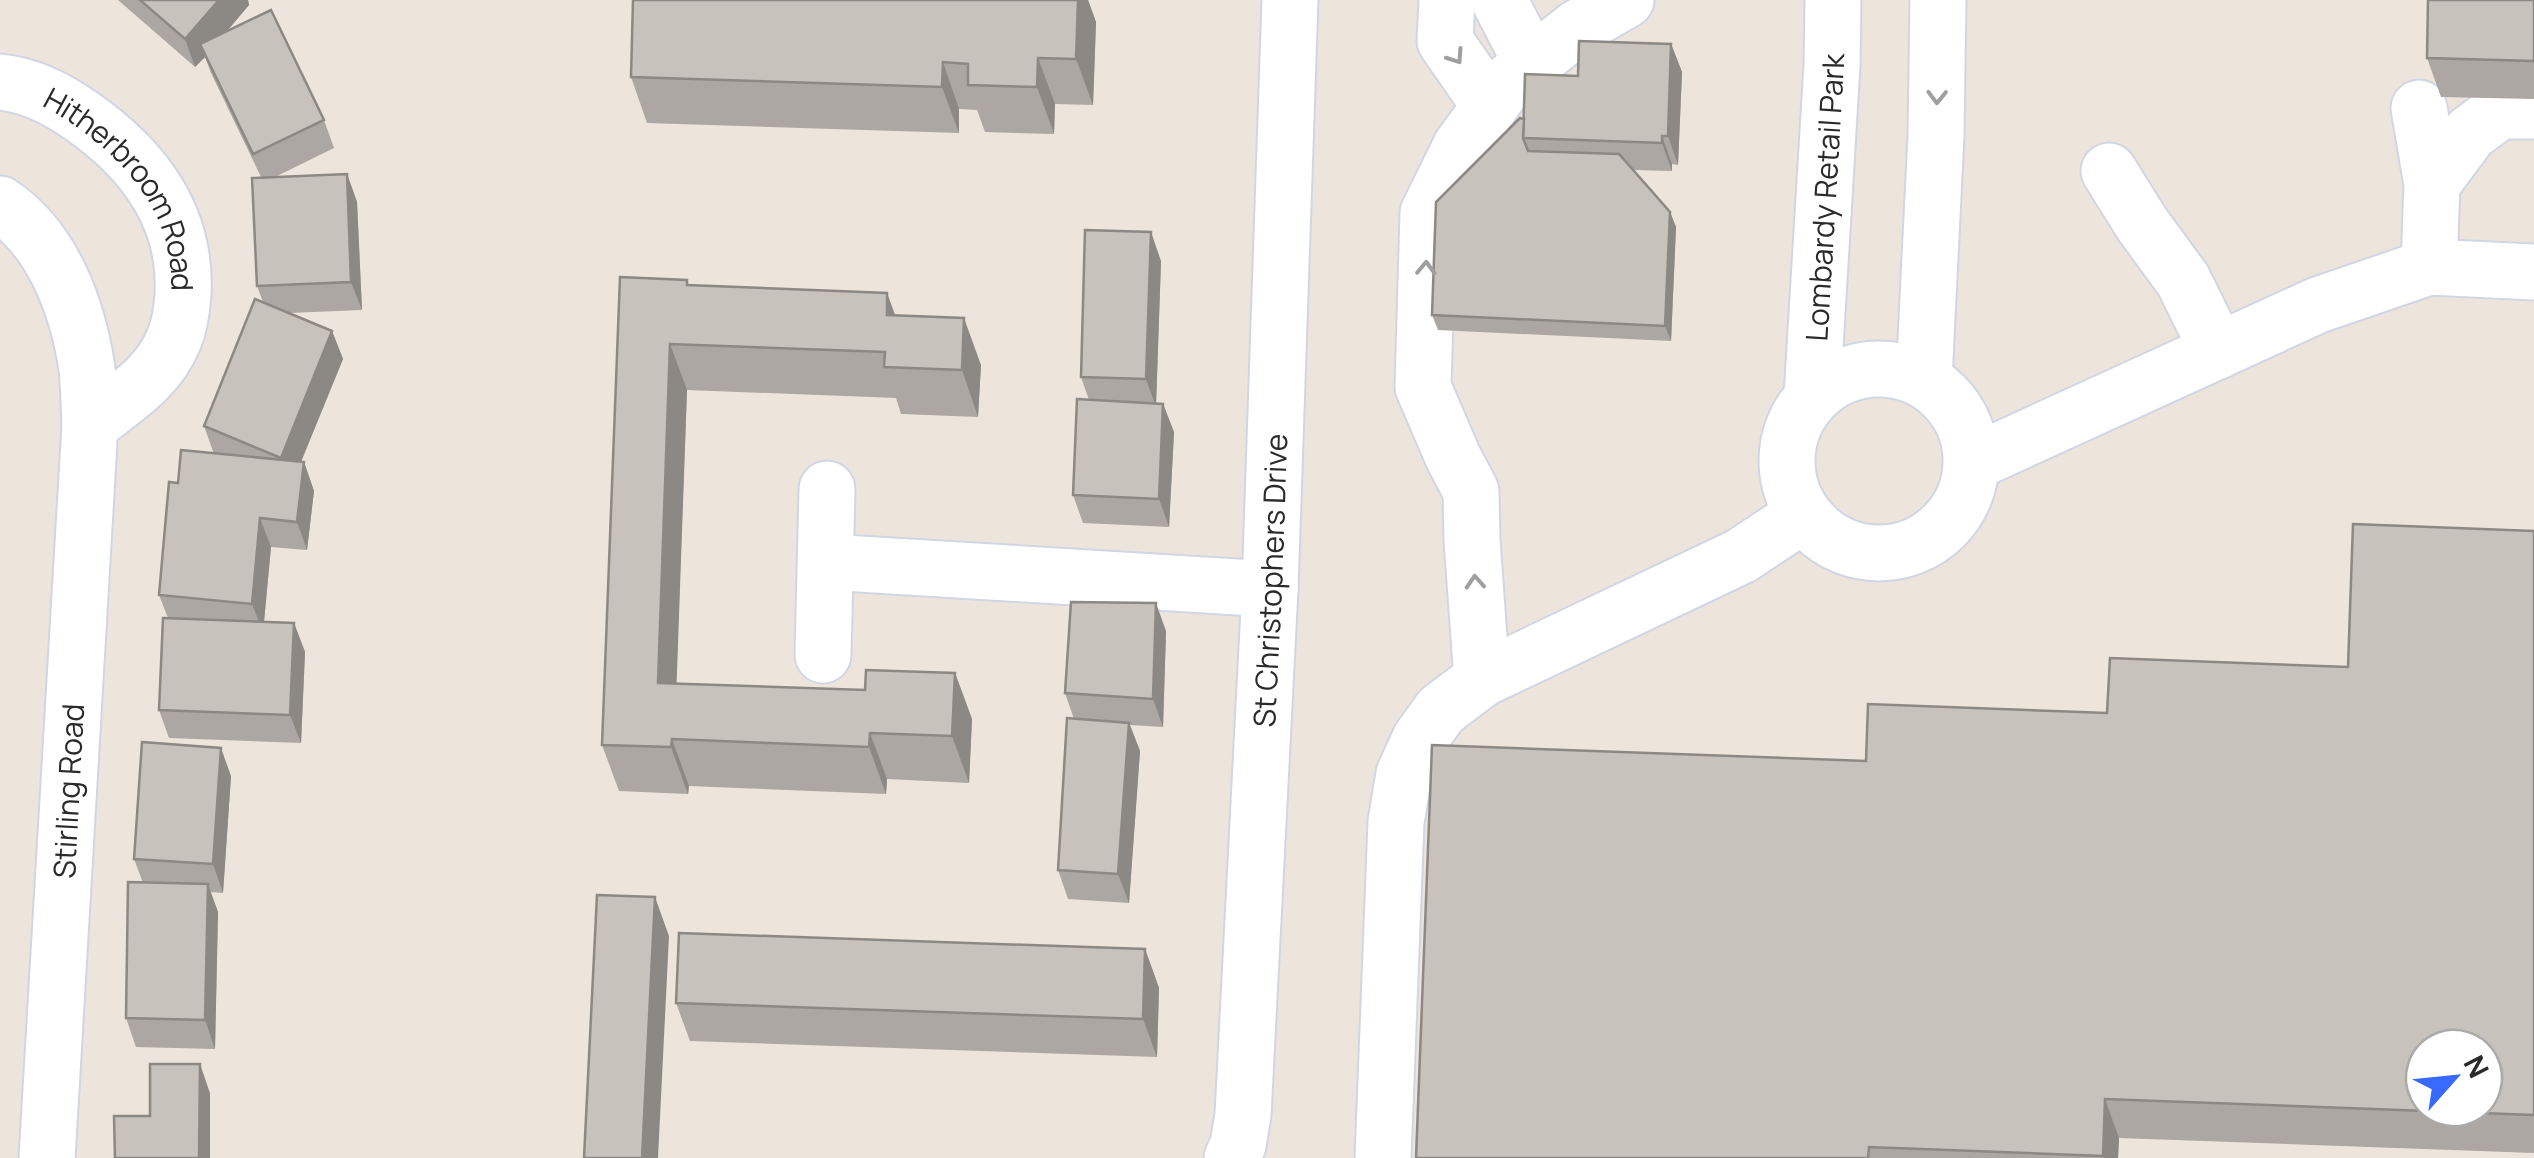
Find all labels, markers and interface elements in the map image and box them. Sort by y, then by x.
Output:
one-way arrow [1444,45,1462,64]
street label: Lombardy Retail Park [1795,52,1853,342]
street label: Hitherbroom Road [37,77,204,291]
one-way arrow [1926,90,1948,106]
one-way arrow [1416,260,1437,276]
street label: St Christophers Drive [1242,433,1296,728]
one-way arrow [1465,574,1487,590]
street label: Stirling Road [43,703,93,879]
north arrow [2404,1028,2504,1128]
text: N [2456,1049,2499,1084]

